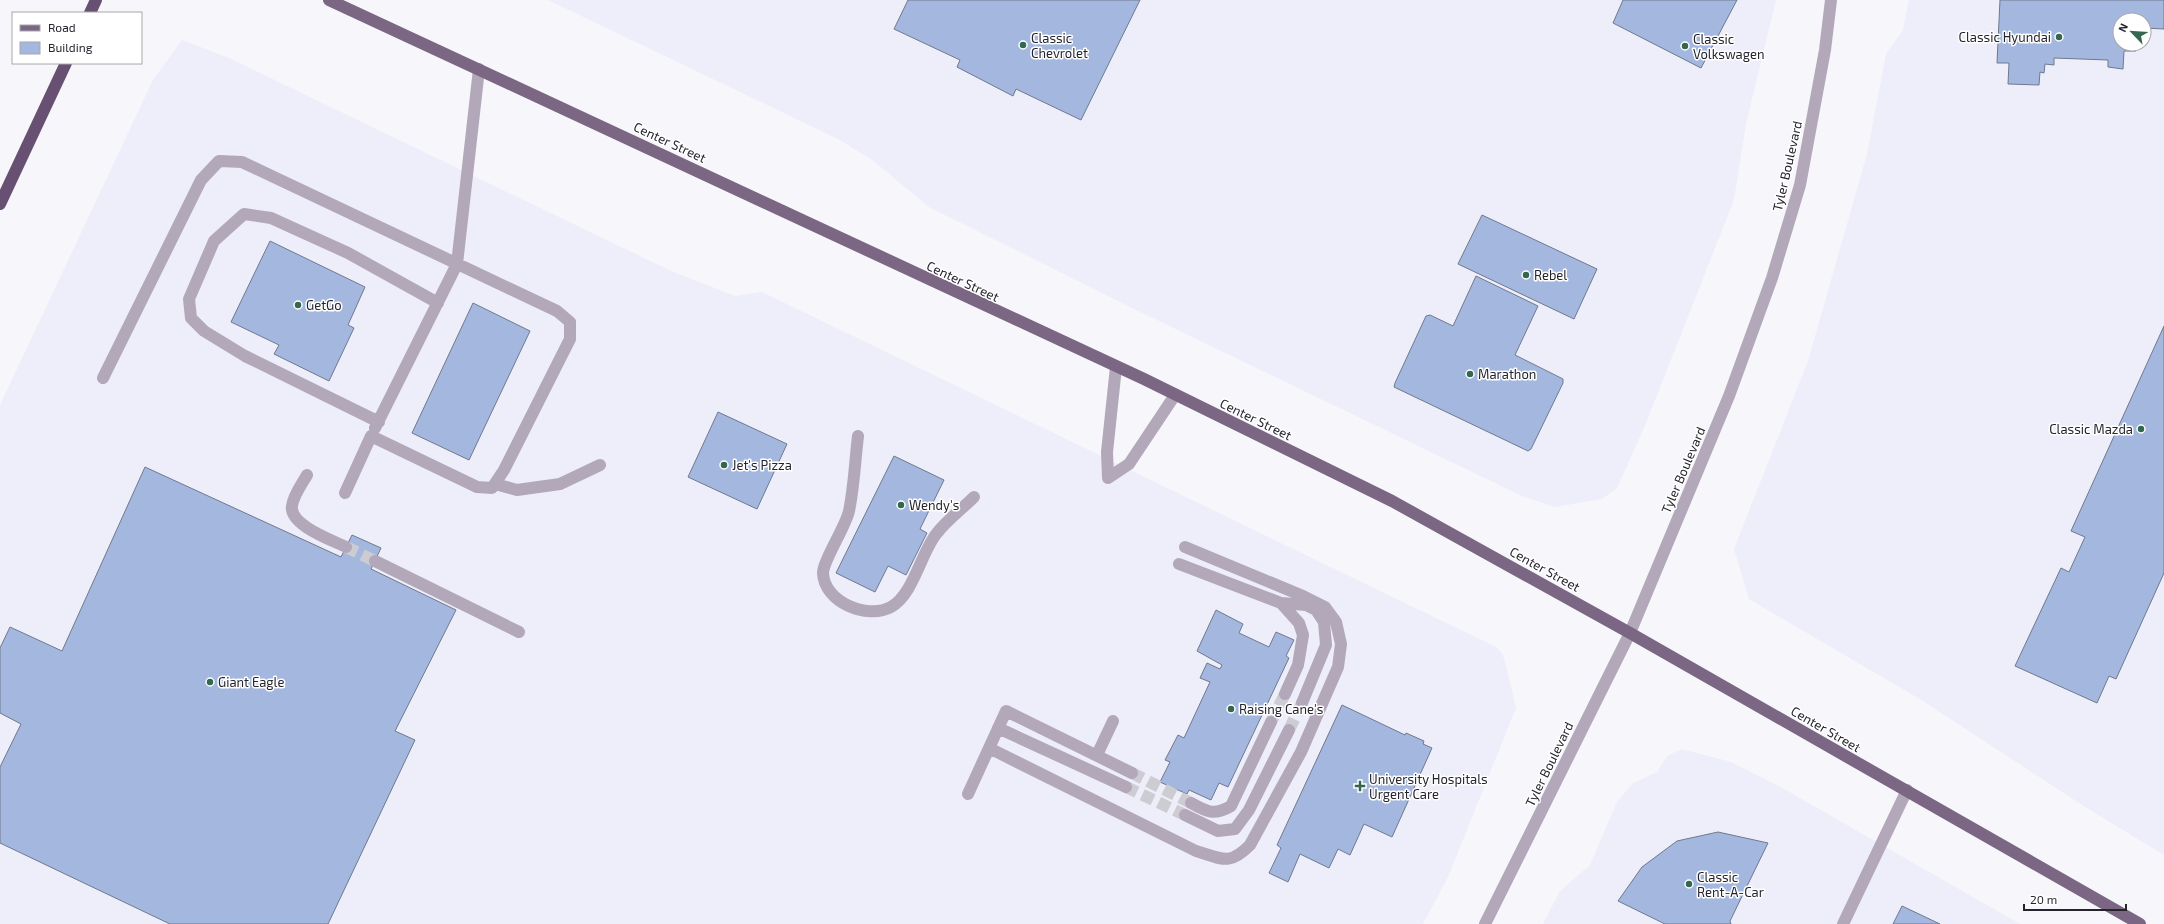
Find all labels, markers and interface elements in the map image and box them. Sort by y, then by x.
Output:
legend [12,12,142,64]
north arrow [2112,12,2152,52]
text: Road [48,20,76,34]
text: N [2115,21,2130,34]
place label: Classic Hyundai [1959,29,2051,45]
place label: Classic Chevrolet [1031,30,1088,61]
place label: Classic Volkswagen [1693,31,1764,62]
marker: Classic Hyundai [2054,32,2064,42]
text: Building [48,40,93,54]
marker: Classic Chevrolet [1018,40,1028,50]
marker: Classic Volkswagen [1680,41,1690,51]
street label: Center Street [631,118,709,166]
street label: Tyler Boulevard [1769,119,1805,213]
street label: Center Street [924,257,1002,305]
place label: Rebel [1534,267,1567,283]
marker: Rebel [1521,270,1531,280]
place label: GetGo [306,297,342,313]
marker: GetGo [293,300,303,310]
place label: Marathon [1478,366,1536,382]
marker: Marathon [1465,369,1475,379]
street label: Center Street [1218,395,1295,443]
place label: Classic Mazda [2049,421,2133,437]
street label: Tyler Boulevard [1658,424,1708,516]
marker: Classic Mazda [2136,424,2146,434]
place label: Jet's Pizza [732,457,792,473]
marker: Jet's Pizza [719,460,729,470]
place label: Wendy's [909,497,959,513]
marker: Wendy's [896,500,906,510]
street label: Center Street [1507,543,1583,595]
place label: Giant Eagle [218,674,284,690]
marker: Giant Eagle [205,677,215,687]
place label: Raising Cane's [1239,701,1323,717]
street label: Center Street [1788,703,1864,755]
marker: Raising Cane's [1226,704,1236,714]
street label: Tyler Boulevard [1522,719,1576,809]
place label: University Hospitals Urgent Care [1369,771,1488,802]
marker: University Hospitals Urgent Care [1354,780,1366,792]
place label: Classic Rent-A-Car [1697,869,1764,900]
marker: Classic Rent-A-Car [1684,879,1694,889]
scale bar [2024,886,2126,912]
text: 20 m [2030,892,2057,906]

